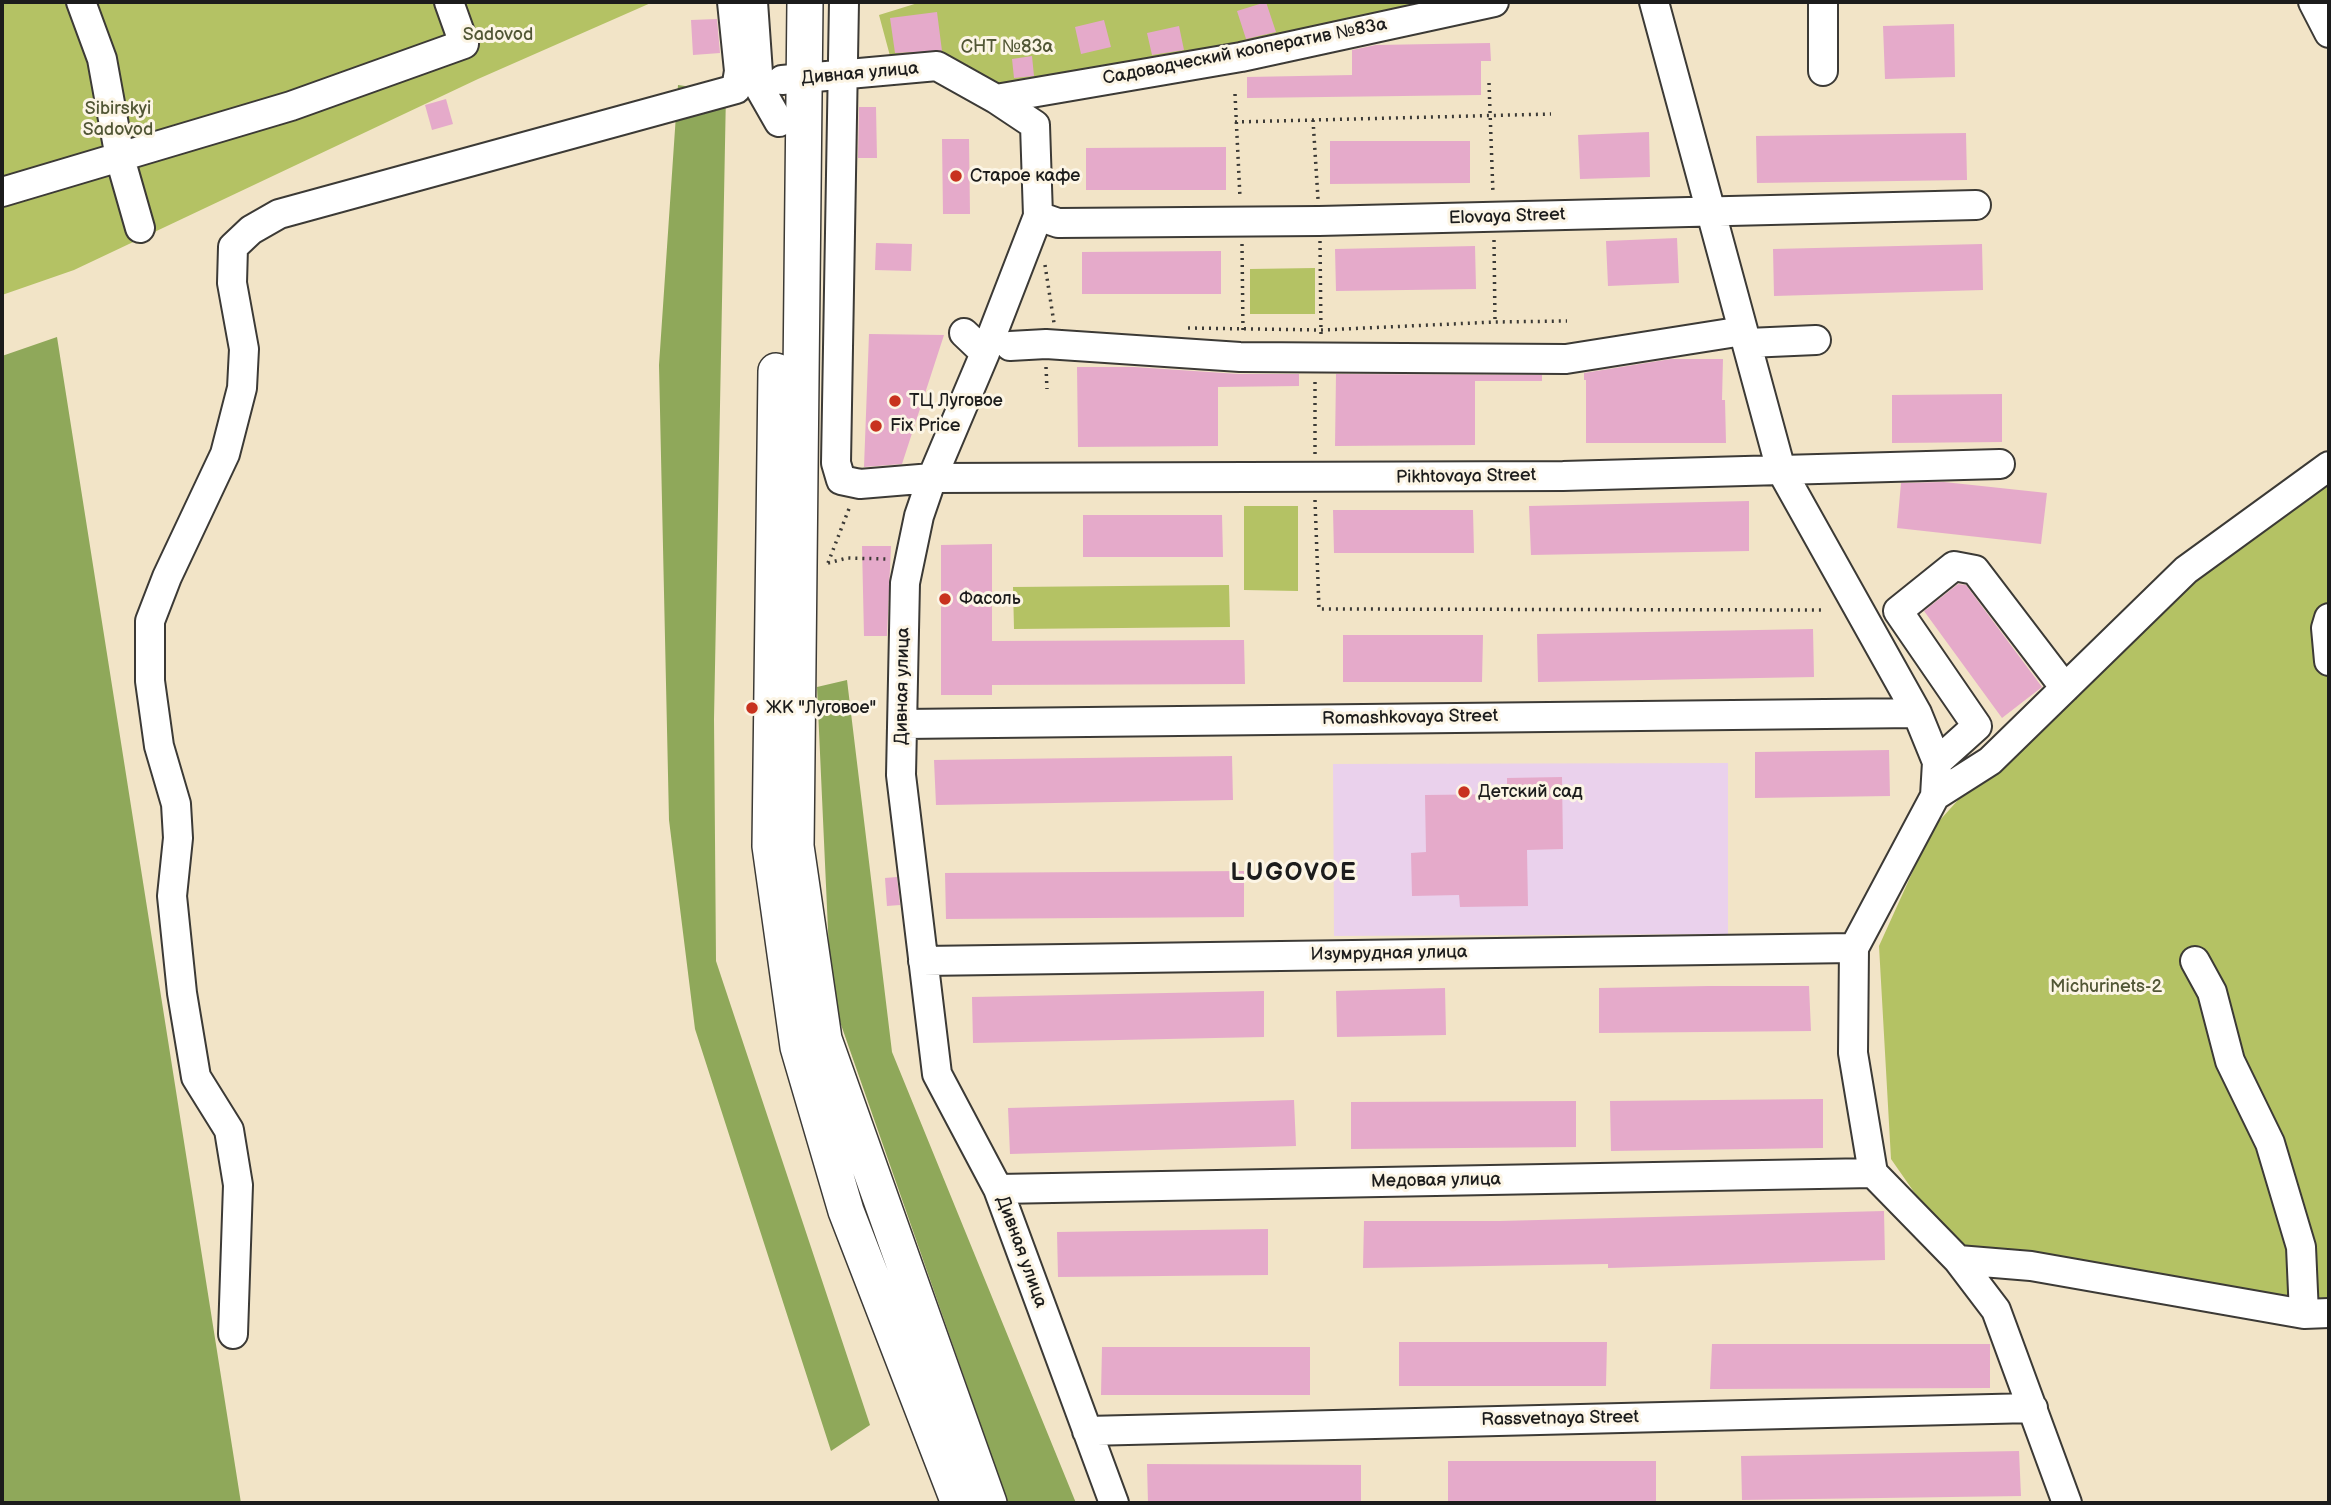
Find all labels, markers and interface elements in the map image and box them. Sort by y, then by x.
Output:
street label: Садоводческий кооператив №83а [1101,14,1389,90]
park label: Sadovod [463,24,533,46]
park label: СНТ №83а [961,36,1053,58]
street label: Дивная улица [800,58,920,90]
park label: Sibirskyi Sadovod [83,98,153,140]
place label: Старое кафе [970,165,1080,187]
marker: Старое кафе [948,168,964,184]
street label: Elovaya Street [1448,204,1566,230]
place label: ТЦ Луговое [909,390,1003,412]
marker: ТЦ Луговое [887,393,903,409]
place label: Fix Price [890,415,961,437]
marker: Fix Price [868,418,884,434]
street label: Pikhtovaya Street [1396,465,1536,489]
place label: Фасоль [959,588,1021,610]
marker: Фасоль [937,591,953,607]
street label: Дивная улица [891,627,915,745]
place label: ЖК "Луговое" [766,697,876,719]
marker: ЖК "Луговое" [744,700,760,716]
street label: Romashkovaya Street [1322,706,1498,730]
place label: Детский сад [1478,781,1583,803]
marker: Детский сад [1456,784,1472,800]
district label: LUGOVOE [1231,860,1357,888]
street label: Изумрудная улица [1310,942,1468,966]
park label: Michurinets-2 [2050,976,2162,998]
street label: Медовая улица [1371,1169,1501,1193]
street label: Дивная улица [991,1193,1051,1311]
street label: Rassvetnaya Street [1481,1407,1639,1431]

